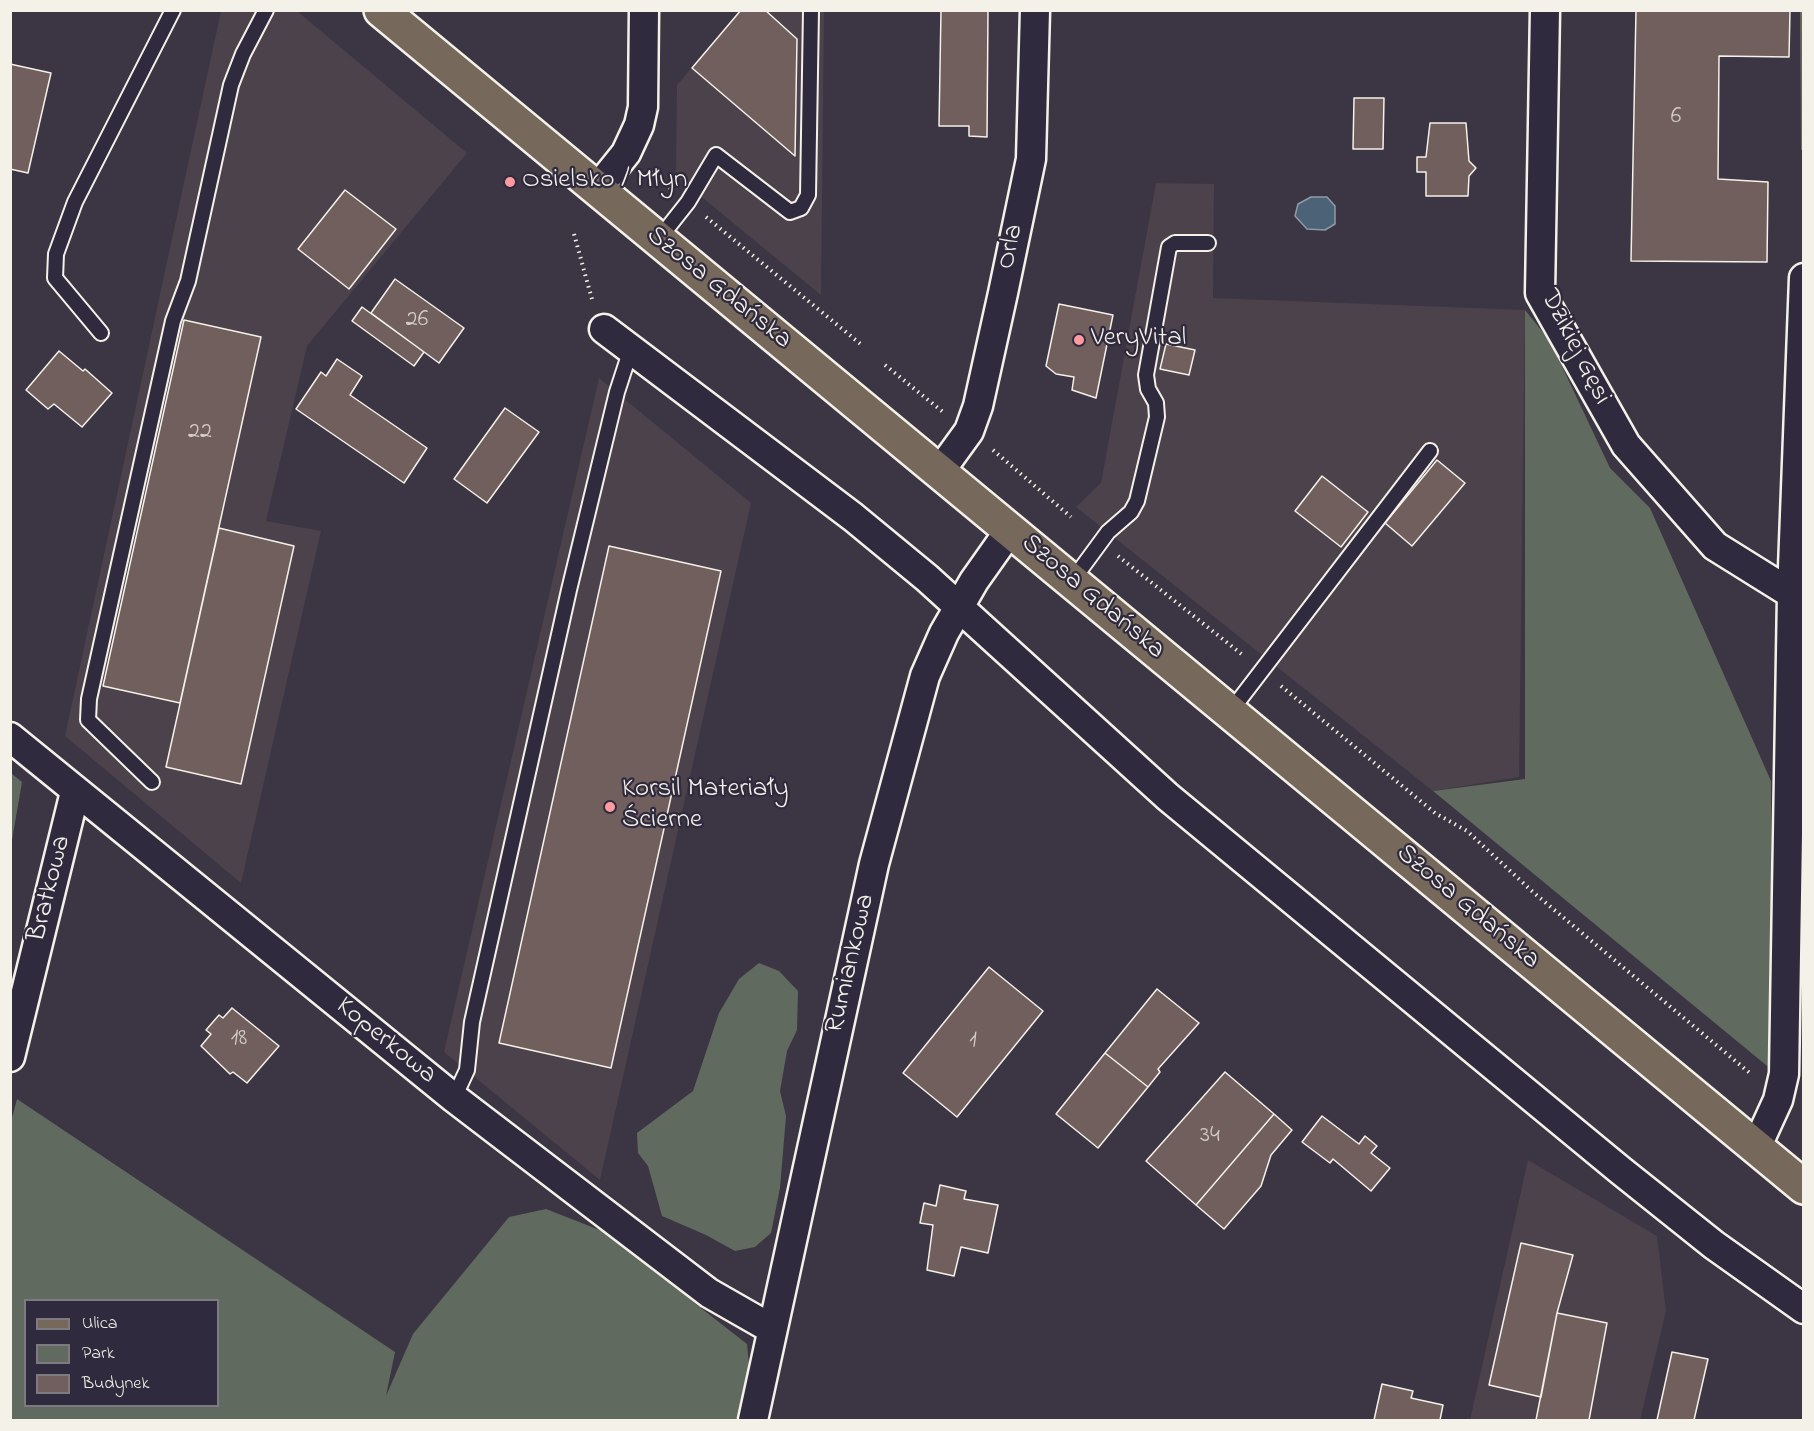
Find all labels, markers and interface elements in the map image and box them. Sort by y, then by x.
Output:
house number: 6 [1671,104,1681,132]
place label: Osielsko / Młyn [522,166,687,198]
marker: Osielsko / Młyn [503,175,517,189]
street label: Szosa Gdańska [639,220,797,358]
street label: Orla [992,222,1032,272]
street label: Dzikiej Gęsi [1531,285,1617,411]
house number: 26 [406,307,428,335]
place label: VeryVital [1091,324,1186,356]
marker: VeryVital [1072,333,1086,347]
house number: 22 [188,419,212,447]
street label: Szosa Gdańska [1013,528,1171,668]
place label: Korsil Materiały Ścierne [622,775,788,838]
marker: Korsil Materiały Ścierne [603,800,617,814]
street label: Bratkowa [22,833,80,945]
street label: Szosa Gdańska [1388,838,1546,978]
street label: Rumiankowa [820,891,884,1037]
street label: Koperkowa [328,992,442,1092]
house number: 18 [231,1026,247,1054]
house number: 1 [969,1028,977,1056]
house number: 34 [1200,1123,1220,1151]
legend [24,1299,219,1407]
text: Ulica [82,1311,117,1337]
text: Park [82,1341,115,1367]
text: Budynek [82,1371,149,1397]

